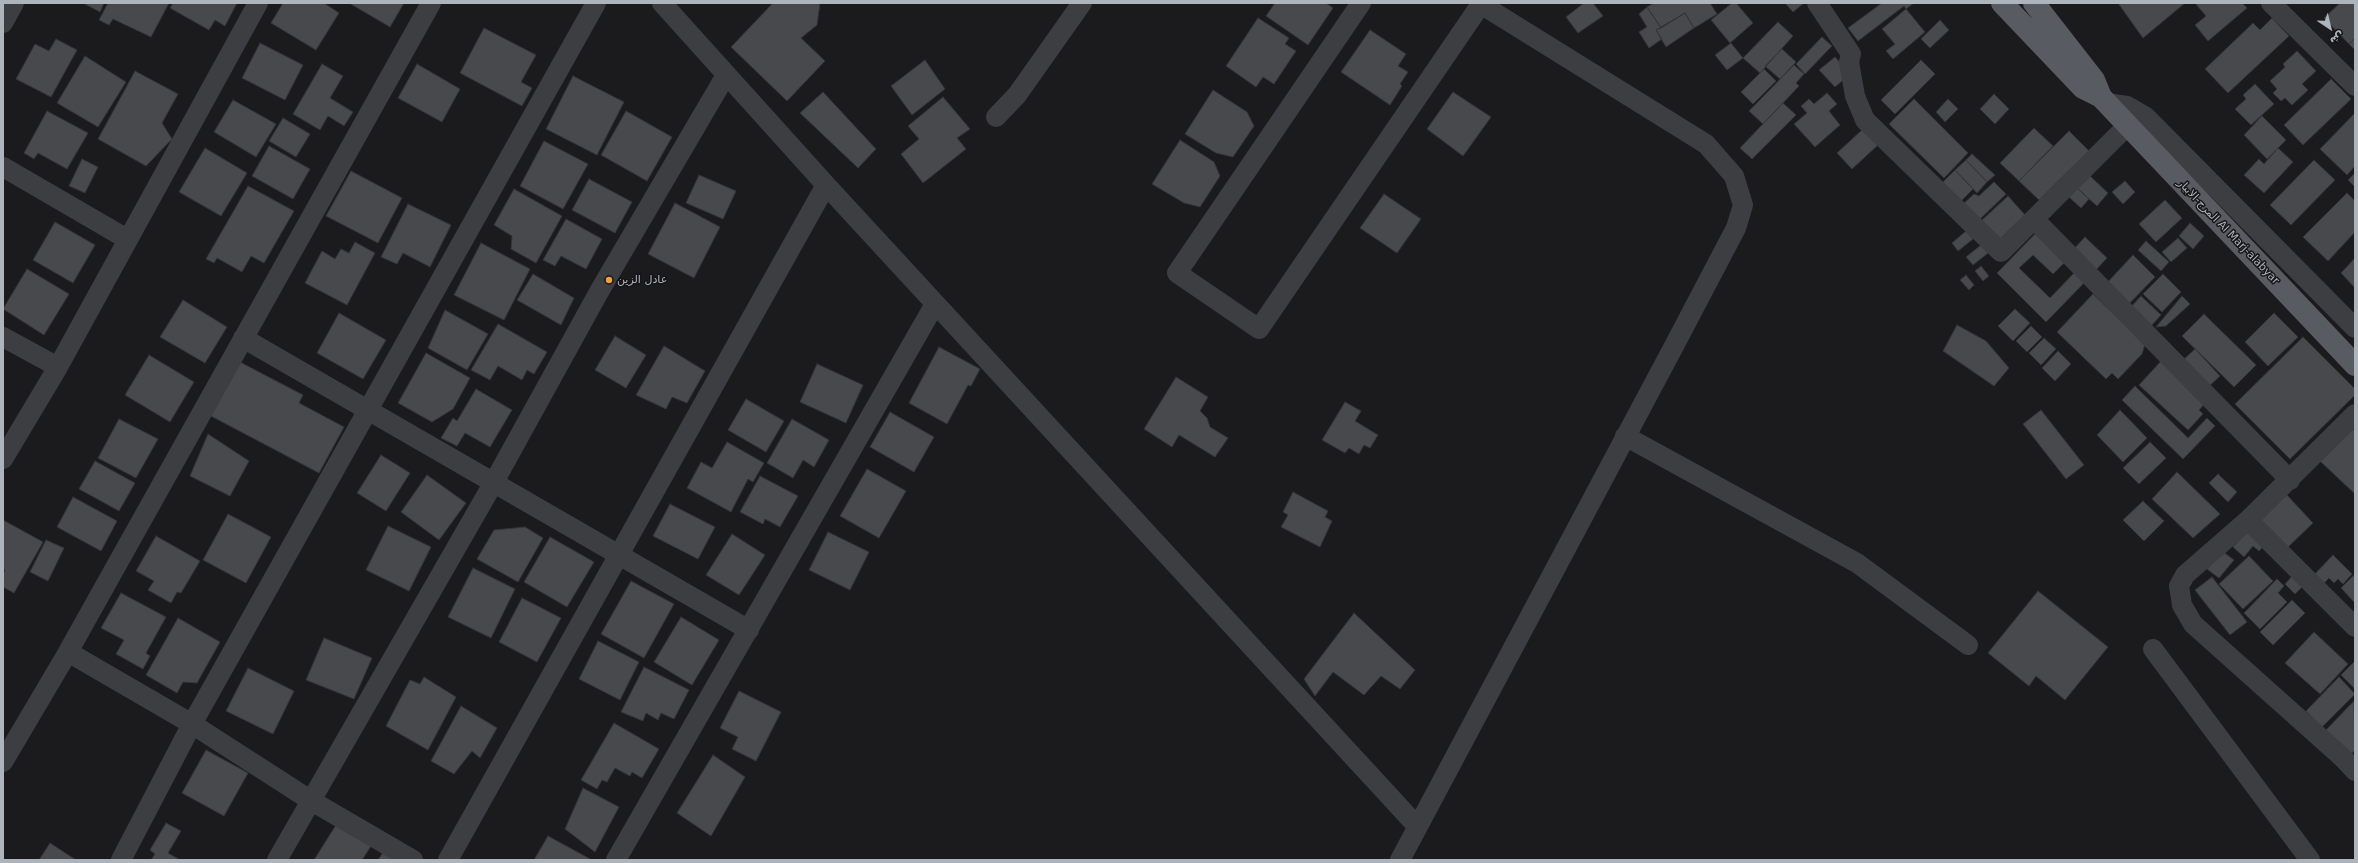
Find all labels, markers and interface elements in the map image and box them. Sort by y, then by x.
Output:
north arrow [2310,8,2350,48]
text: ش [2327,29,2347,48]
street label: المرج-الابيار Al Marj-alabyar [2174,177,2282,287]
place label: عادل الزين [617,273,667,287]
marker: عادل الزين [604,275,614,285]

